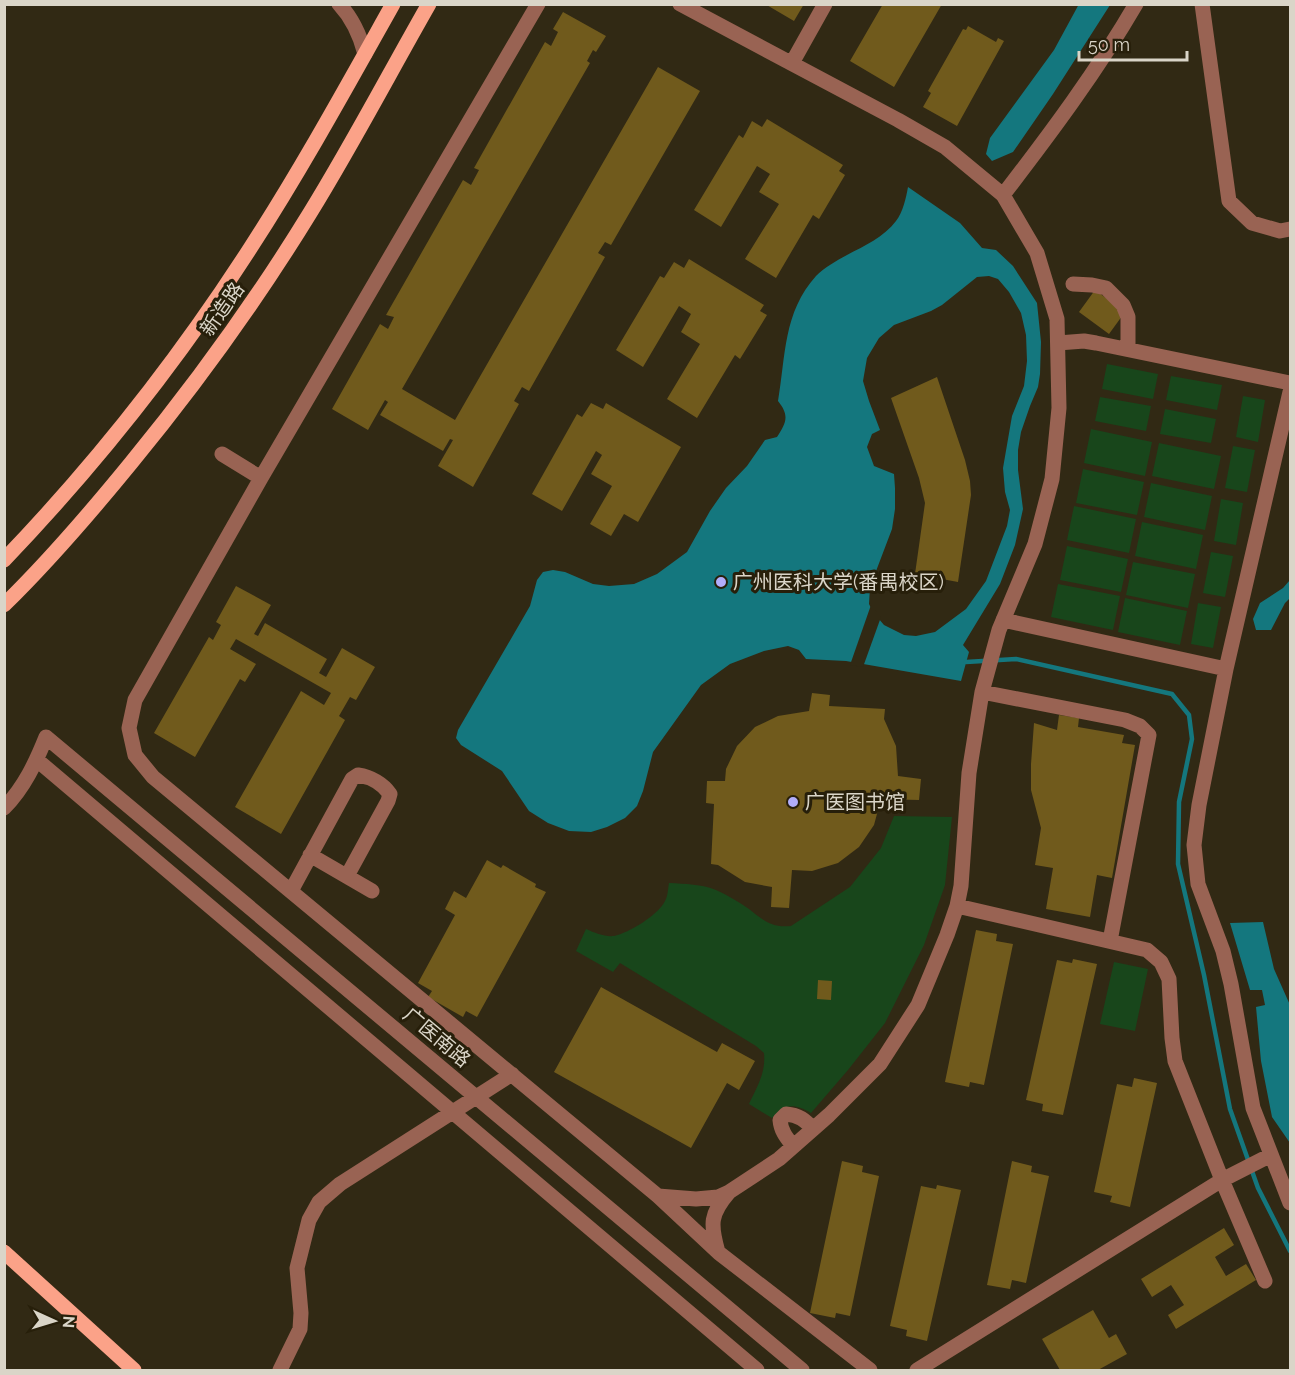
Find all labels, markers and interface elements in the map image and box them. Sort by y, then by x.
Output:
scale bar [1079,24,1187,62]
text: 50 m [1088,34,1130,55]
street label: 新造路 [195,278,249,340]
place label: 广州医科大学(番禺校区) [733,570,944,594]
marker: 广州医科大学(番禺校区) [714,575,728,589]
place label: 广医图书馆 [805,790,905,814]
marker: 广医图书馆 [786,795,800,809]
street label: 广医南路 [399,1002,475,1072]
north arrow [24,1291,84,1351]
text: N [59,1315,78,1329]

